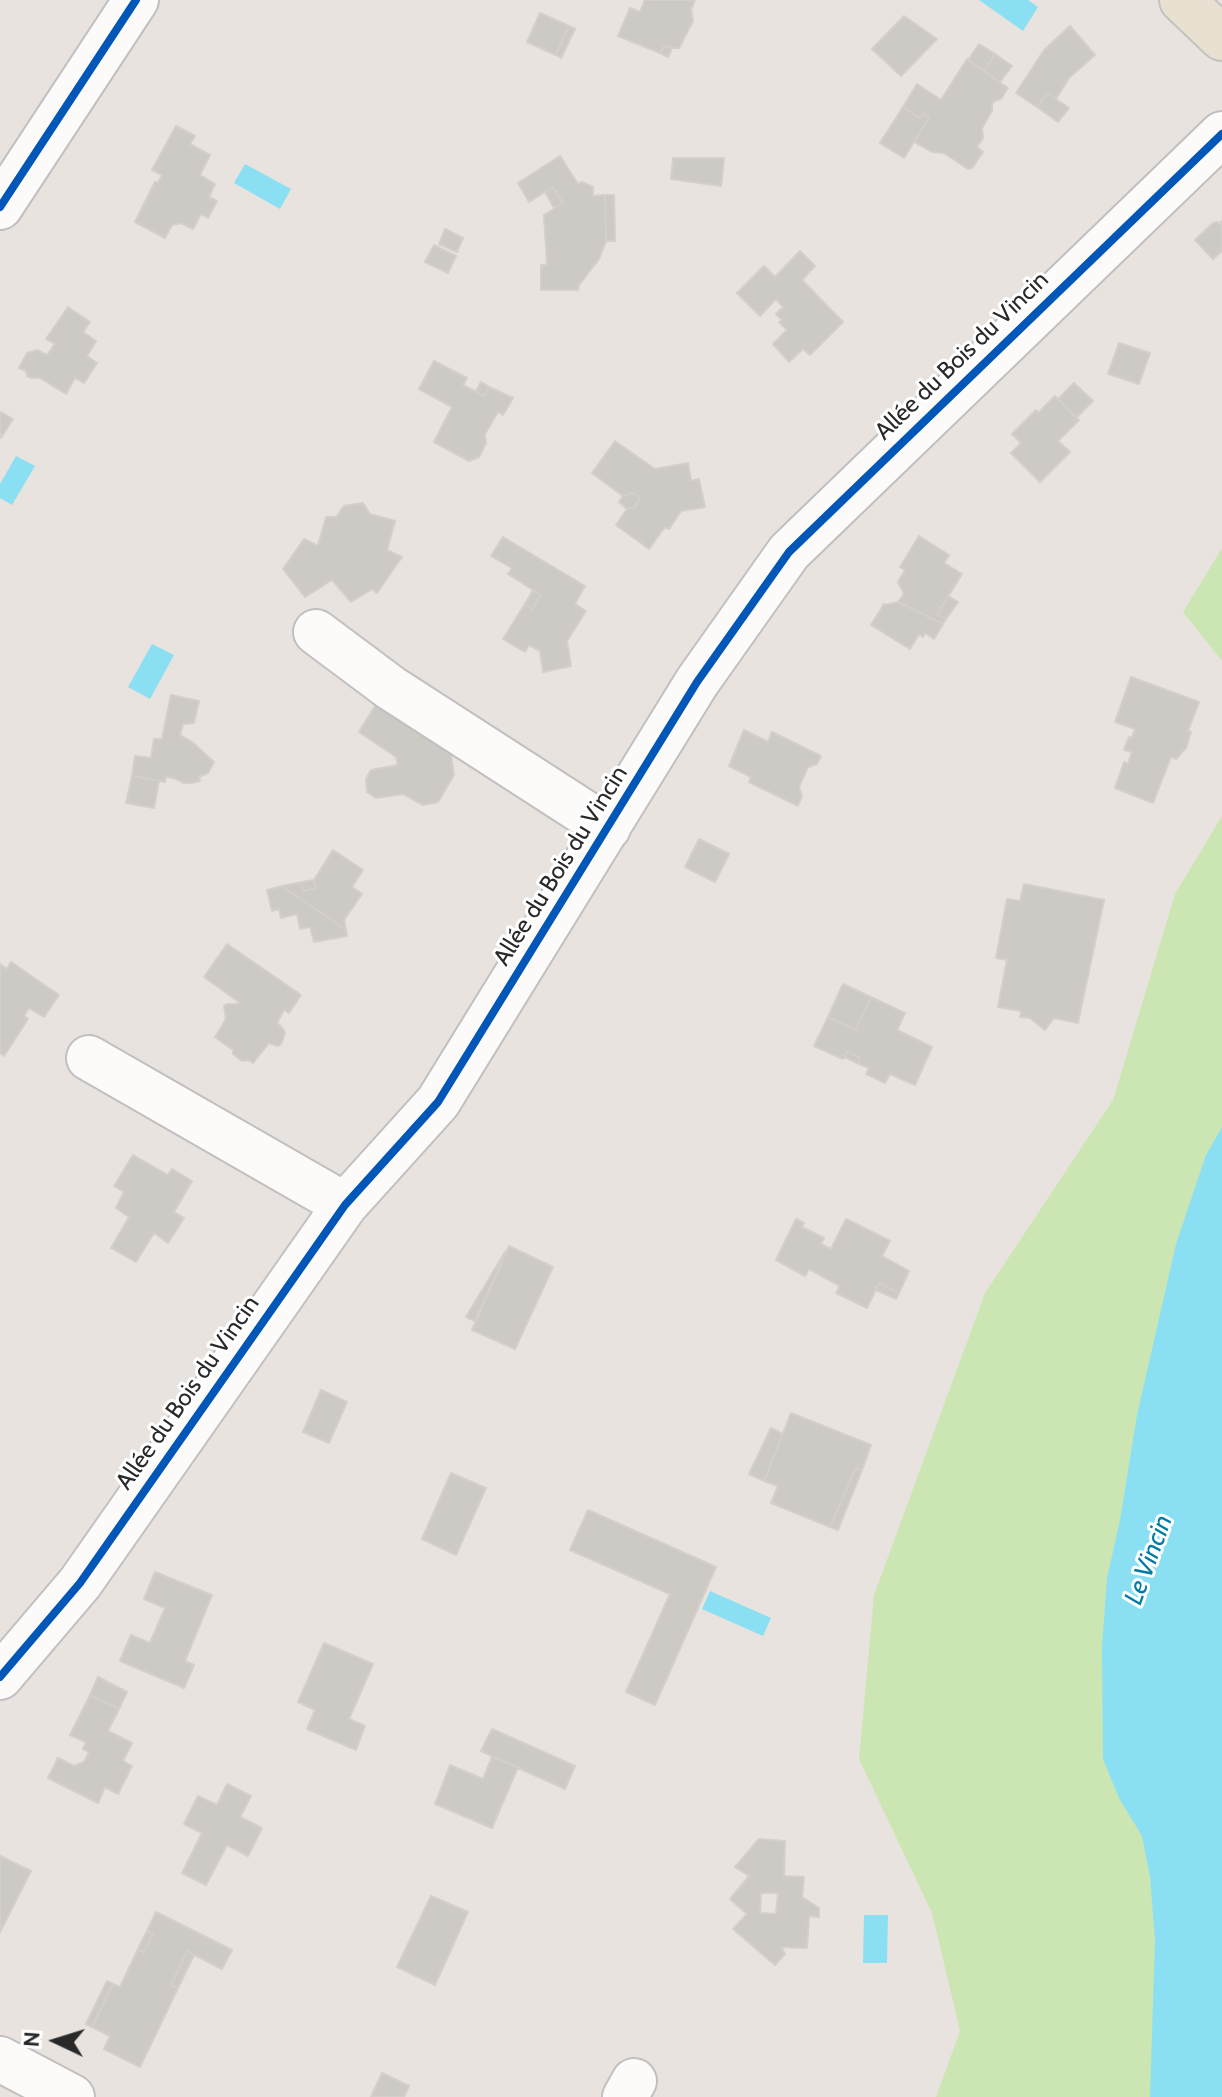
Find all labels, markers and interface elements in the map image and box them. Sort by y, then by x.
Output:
street label: Allée du Bois du Vincin [869,266,1055,446]
street label: Allée du Bois du Vincin [488,761,634,971]
street label: Allée du Bois du Vincin [110,1291,266,1495]
water label: Le Vincin [1118,1511,1180,1609]
north arrow [16,2001,96,2081]
text: N [18,2031,46,2048]

